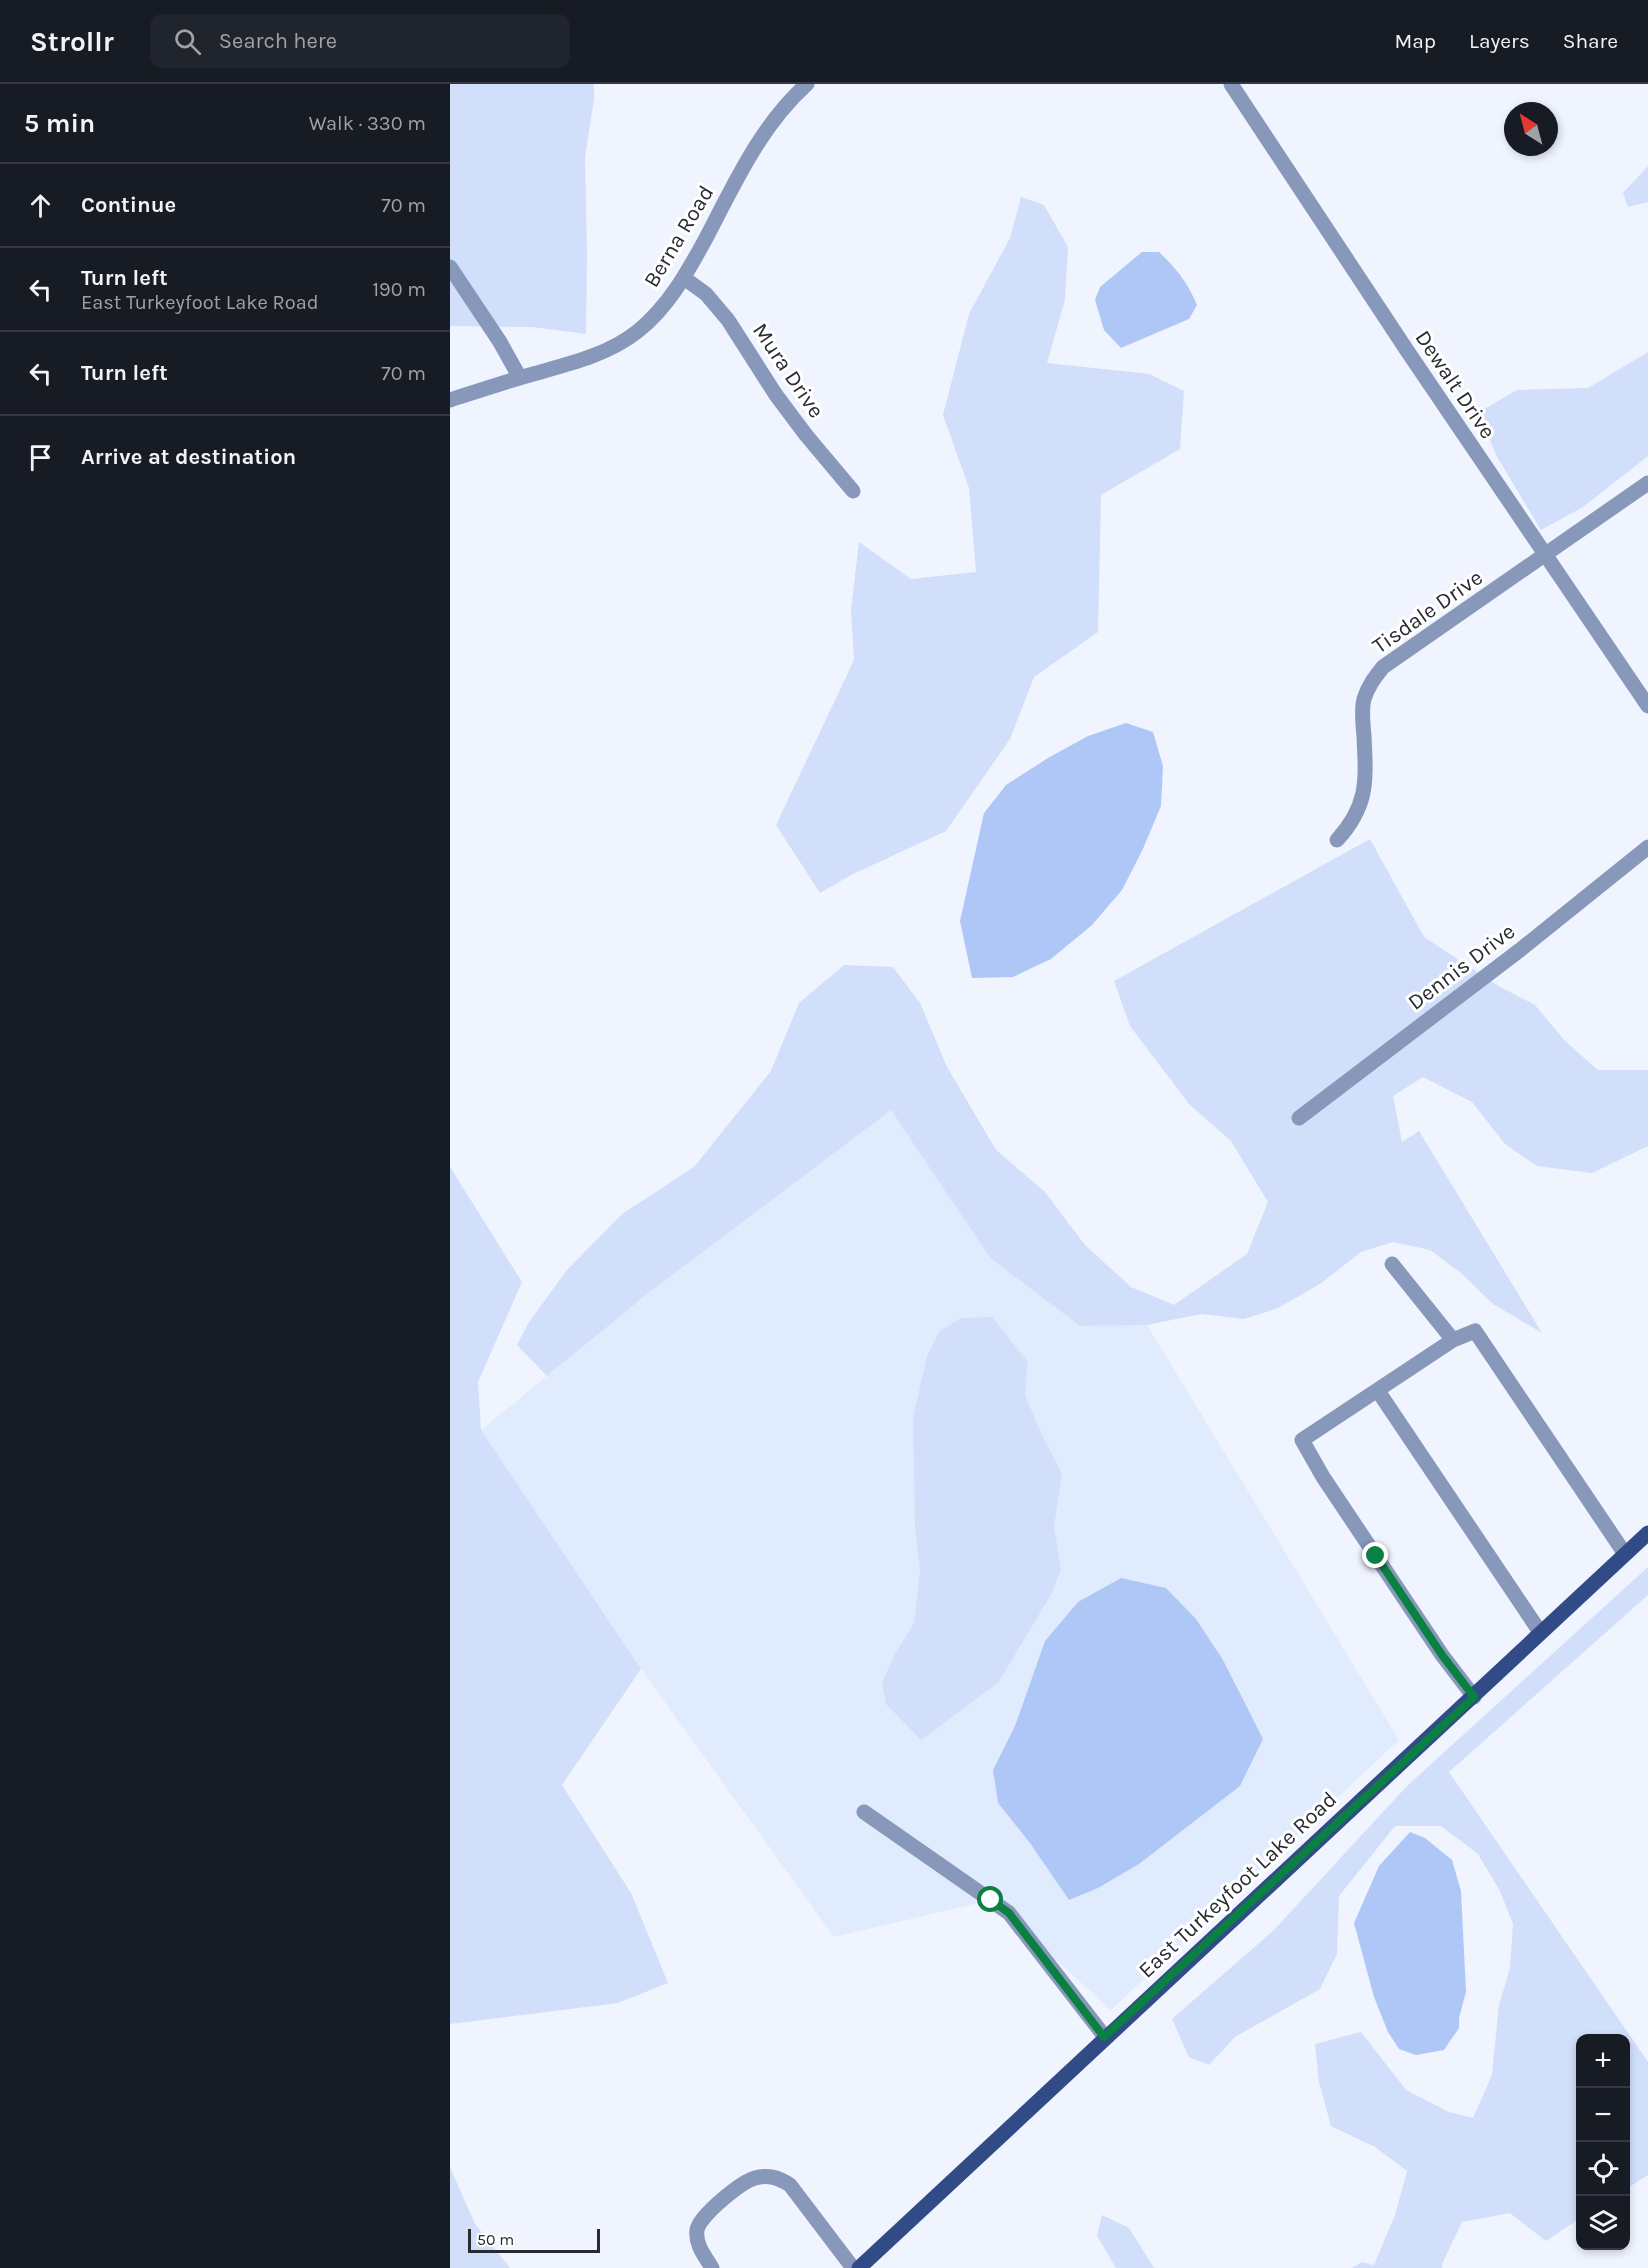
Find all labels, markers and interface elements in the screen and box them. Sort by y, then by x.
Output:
search box [150,14,570,68]
text: Strollr [30,25,114,58]
icon: search [171,25,204,58]
text: Search here [219,28,337,54]
text: Map [1394,29,1436,53]
text: Layers [1469,29,1530,53]
text: Share [1563,29,1618,53]
north arrow [1504,102,1558,156]
text: 5 min [24,108,95,139]
text: Walk · 330 m [309,112,426,135]
street label: Berna Road [638,181,719,292]
icon: ahead [24,189,57,222]
text: Continue [81,192,176,218]
text: 70 m [381,194,426,217]
text: Turn left [81,265,168,291]
icon: left [24,273,57,306]
text: 190 m [372,278,426,301]
text: East Turkeyfoot Lake Road [81,291,319,314]
street label: Mura Drive [747,318,829,423]
street label: Dewalt Drive [1409,326,1501,444]
icon: left [24,357,57,390]
text: Turn left [81,360,168,386]
text: 70 m [381,362,426,385]
icon: arrive [24,441,57,474]
text: Arrive at destination [81,444,296,470]
street label: Tisdale Drive [1368,564,1488,659]
street label: Dennis Drive [1403,918,1520,1015]
route end [1362,1542,1388,1568]
street label: East Turkeyfoot Lake Road [1133,1786,1342,1983]
route start [977,1886,1003,1912]
map controls [1576,2034,1630,2250]
button: + [1576,2034,1630,2088]
button: − [1576,2088,1630,2142]
button: locate [1576,2142,1630,2196]
button: layers [1576,2196,1630,2250]
scale bar [468,2226,600,2254]
text: 50 m [477,2230,514,2249]

